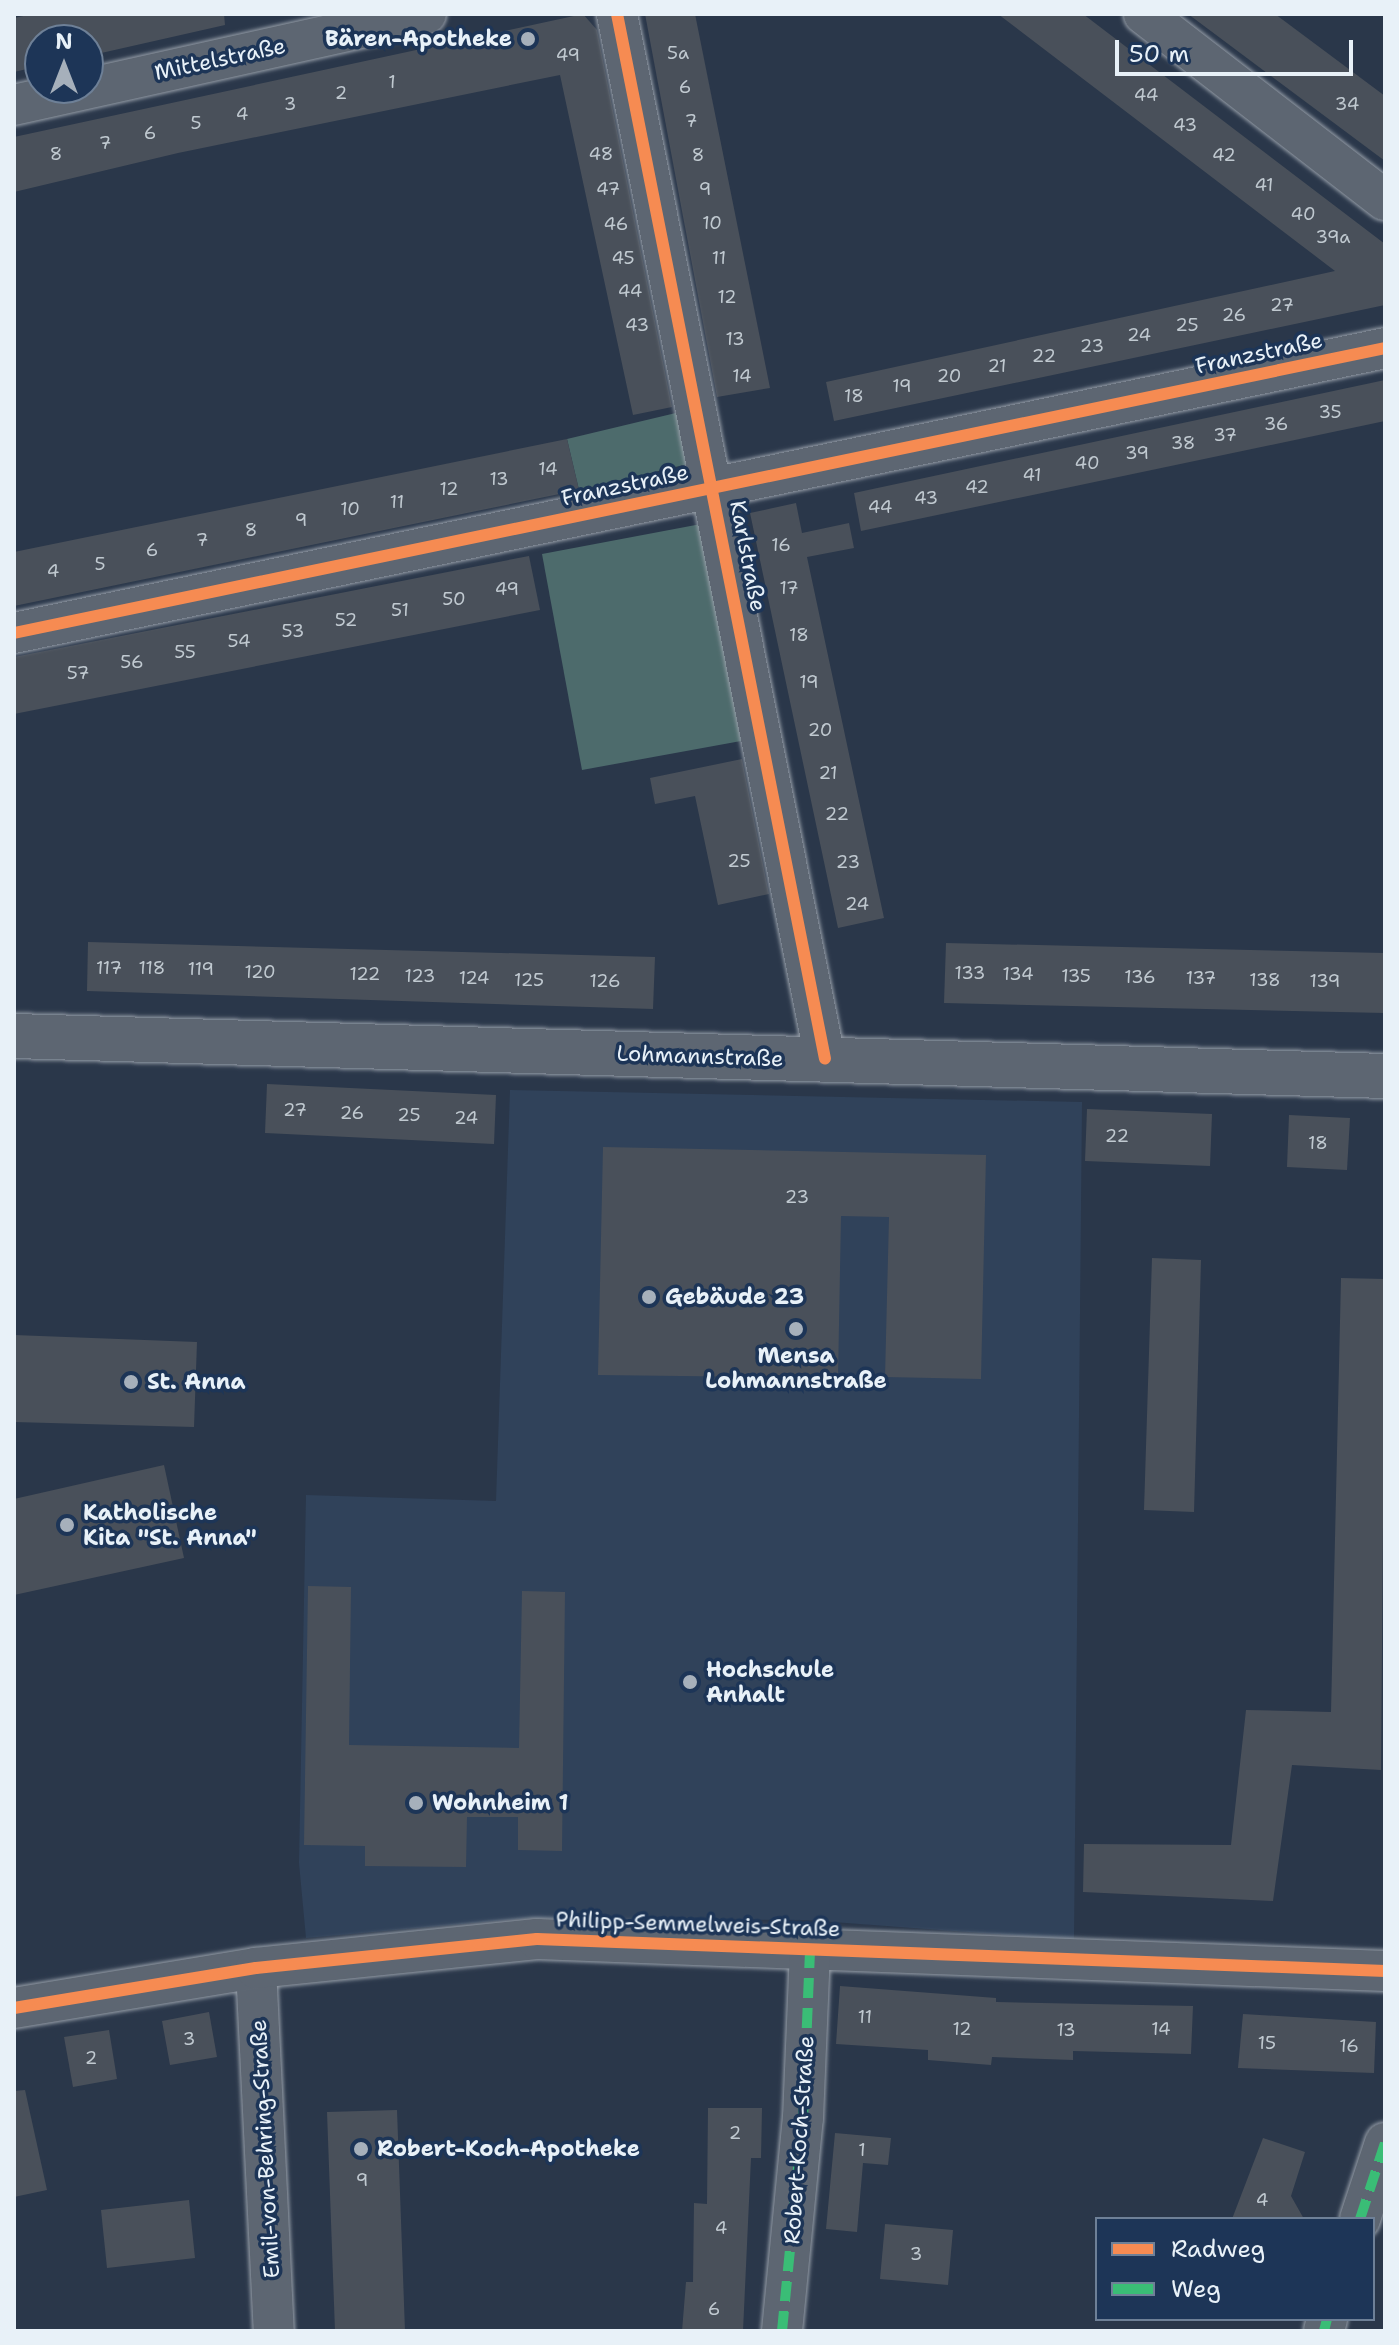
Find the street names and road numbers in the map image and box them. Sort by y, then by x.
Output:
street label: Mittelstraße [152,32,288,86]
street label: Franzstraße [1193,327,1325,379]
street label: Franzstraße [559,459,691,511]
street label: Karlstraße [724,498,772,614]
street label: Lohmannstraße [616,1040,784,1072]
street label: Philipp-Semmelweis-Straße [555,1906,841,1942]
street label: Emil-von-Behring-Straße [245,2019,285,2279]
street label: Robert-Koch-Straße [779,2035,819,2245]

